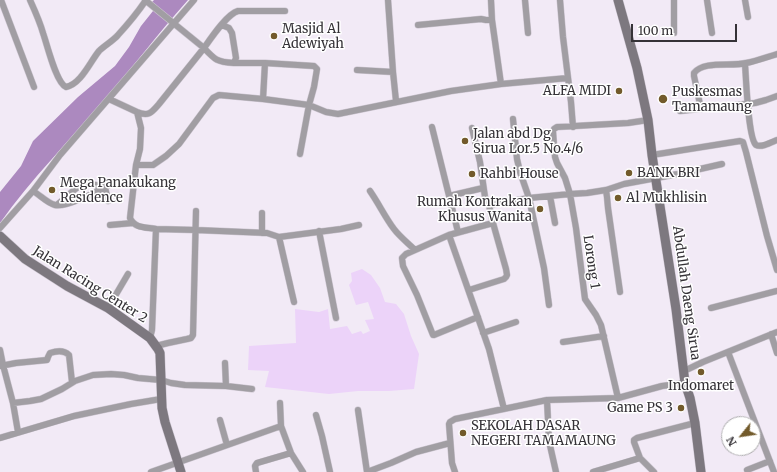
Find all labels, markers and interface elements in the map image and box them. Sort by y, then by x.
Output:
scale bar [633,16,739,42]
place label: Masjid Al Adewiyah [282,21,344,52]
text: 100 m [638,23,673,38]
marker: Masjid Al Adewiyah [269,31,279,41]
place label: ALFA MIDI [543,83,611,99]
place label: Puskesmas Tamamaung [672,84,752,115]
marker: ALFA MIDI [614,86,624,96]
marker: Puskesmas Tamamaung [657,93,669,105]
place label: Jalan abd Dg Sirua Lor.5 No.4/6 [473,126,583,157]
marker: Jalan abd Dg Sirua Lor.5 No.4/6 [460,136,470,146]
place label: BANK BRI [637,165,700,181]
place label: Rahbi House [480,166,559,182]
marker: BANK BRI [624,168,634,178]
marker: Rahbi House [467,169,477,179]
place label: Mega Panakukang Residence [60,175,176,206]
marker: Mega Panakukang Residence [47,185,57,195]
place label: Al Mukhlisin [626,190,707,206]
marker: Al Mukhlisin [613,193,623,203]
place label: Rumah Kontrakan Khusus Wanita [417,194,532,225]
marker: Rumah Kontrakan Khusus Wanita [535,204,545,214]
street label: Abdullah Daeng Sirua [669,225,703,361]
street label: Lorong 1 [580,234,602,290]
street label: Jalan Racing Center 2 [30,243,150,327]
marker: Indomaret [696,367,706,377]
place label: Indomaret [668,378,734,394]
place label: Game PS 3 [607,400,673,416]
marker: Game PS 3 [676,403,686,413]
north arrow [721,416,761,456]
place label: SEKOLAH DASAR NEGERI TAMAMAUNG [471,418,616,449]
marker: SEKOLAH DASAR NEGERI TAMAMAUNG [458,428,468,438]
text: N [723,434,740,449]

